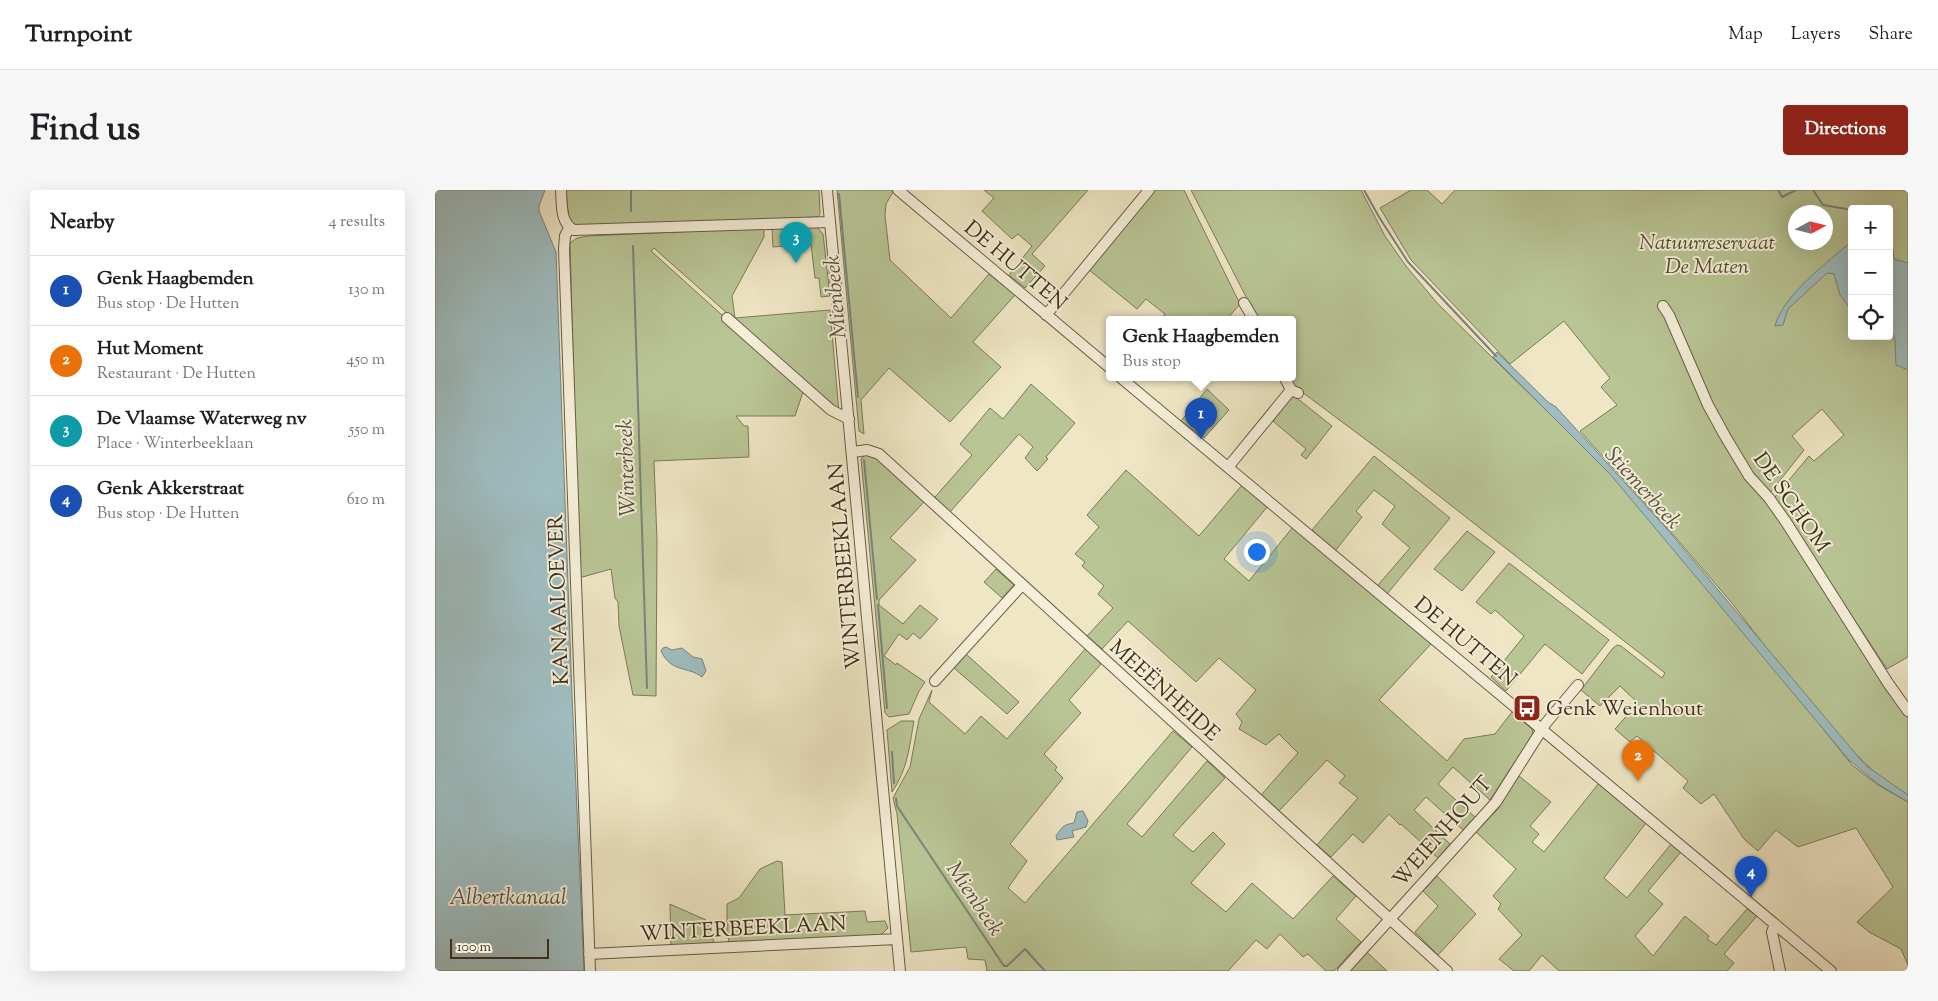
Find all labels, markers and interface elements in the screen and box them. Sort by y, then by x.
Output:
text: Turnpoint [25,18,132,52]
text: Map [1728,22,1763,48]
text: Layers [1791,22,1841,48]
text: Share [1869,22,1913,48]
text: Find us [30,105,140,156]
button: Directions [1783,105,1908,155]
north arrow [1788,205,1833,250]
map controls [1848,205,1893,340]
button: + [1848,205,1893,250]
text: Nearby [50,208,115,238]
text: 4 results [329,211,385,234]
street label: DE HUTTEN [957,214,1073,319]
pin: 3 [780,222,812,263]
park label: Natuurreservaat De Maten [1639,229,1775,283]
button: − [1848,250,1893,295]
water label: Mienbeek [817,254,857,340]
text: Genk Haagbemden [97,266,254,293]
text: 1 [63,279,69,302]
text: 130 m [348,279,385,302]
text: Bus stop · De Hutten [97,293,239,316]
button: locate [1848,295,1893,340]
popup [1106,316,1296,381]
text: Genk Haagbemden [1123,324,1279,351]
text: Hut Moment [97,336,203,363]
text: 2 [62,349,70,372]
text: 450 m [346,349,385,372]
text: Bus stop [1123,351,1181,374]
text: Restaurant · De Hutten [97,363,256,386]
pin: 1 [1185,398,1217,439]
text: De Vlaamse Waterweg nv [97,406,307,433]
water label: Winterbeek [610,418,646,517]
text: 3 [63,419,69,442]
text: 550 m [349,419,385,442]
text: Place · Winterbeeklaan [97,433,254,456]
water label: Stiemerbeek [1596,440,1688,538]
street label: DE SCHOM [1745,447,1836,560]
street label: WINTERBEEKLAAN [822,461,870,670]
text: Genk Akkerstraat [97,476,244,503]
text: 4 [62,489,70,512]
text: 610 m [347,489,385,512]
text: Bus stop · De Hutten [97,503,239,526]
street label: KANAALOEVER [542,514,578,686]
your location [1244,539,1270,565]
street label: DE HUTTEN [1407,590,1523,695]
street label: MEEËNHEIDE [1102,634,1226,750]
bus stop icon: Genk Weienhout [1512,693,1542,723]
place label: Genk Weienhout [1546,695,1703,725]
pin: 2 [1622,740,1654,781]
street label: WEIENHOUT [1387,770,1500,895]
water label: Mienbeek [937,856,1010,943]
pin: 4 [1735,856,1767,897]
water label: Albertkanaal [449,883,567,915]
street label: WINTERBEEKLAAN [639,910,847,950]
scale bar [450,936,549,959]
text: 100 m [457,938,491,958]

